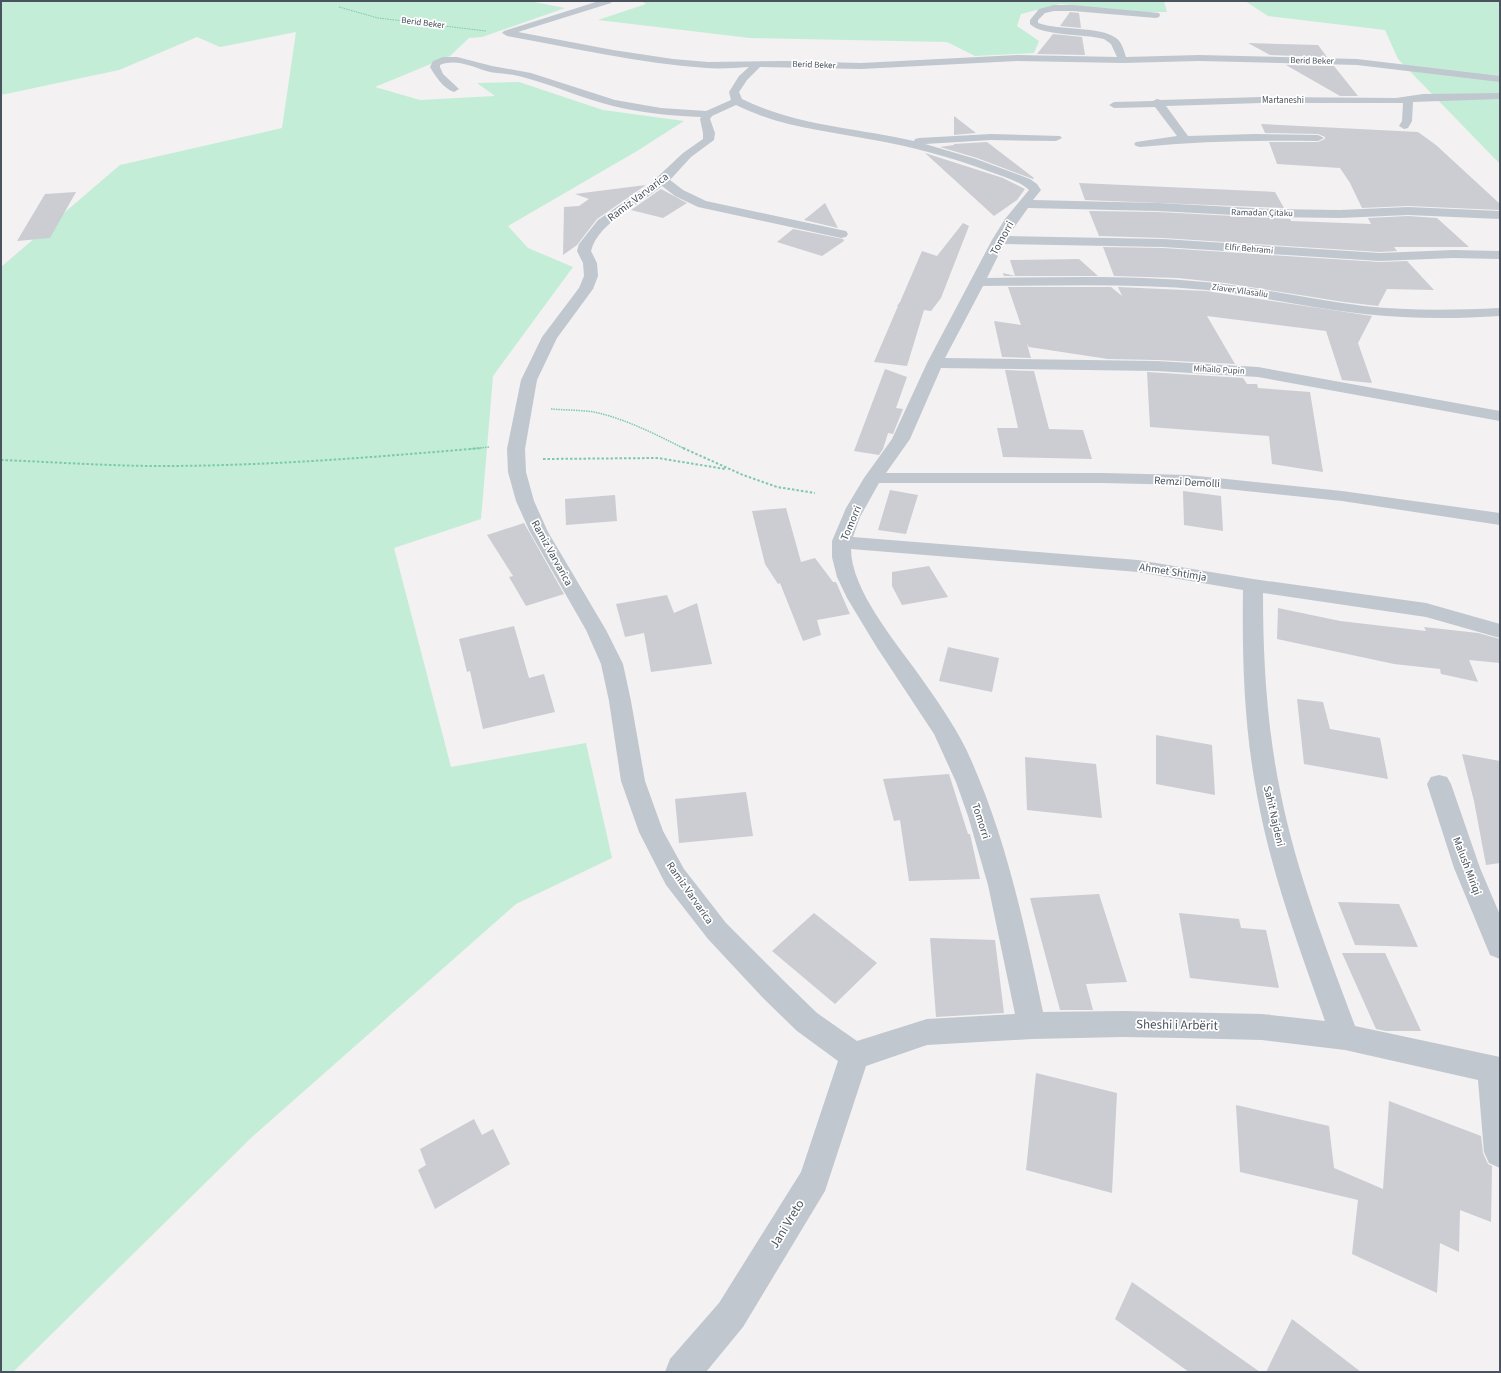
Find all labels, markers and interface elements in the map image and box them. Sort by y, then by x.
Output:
street label: Berid Beker [401,14,446,32]
street label: Berid Beker [1290,54,1335,68]
street label: Berid Beker [792,58,837,72]
street label: Martaneshi [1262,94,1304,107]
street label: Ramiz Varvarica [604,169,672,225]
street label: Ramadan Çitaku [1231,206,1293,220]
street label: Tomorri [987,218,1017,258]
street label: Elfir Behrami [1224,240,1274,258]
street label: Ziaver Vllasaliu [1211,281,1269,301]
street label: Mihailo Pupin [1193,362,1245,378]
street label: Remzi Demolli [1154,473,1220,491]
street label: Tomorri [837,503,865,543]
street label: Ramiz Varvarica [528,517,576,589]
street label: Ahmet Shtimja [1138,559,1208,585]
street label: Sahit Najdeni [1260,784,1288,848]
street label: Tomorri [968,801,994,841]
street label: Malush Miriqi [1449,835,1485,897]
street label: Ramiz Varvarica [663,859,717,927]
street label: Sheshi i Arbërit [1136,1015,1219,1035]
street label: Jani Vreto [765,1196,809,1252]

